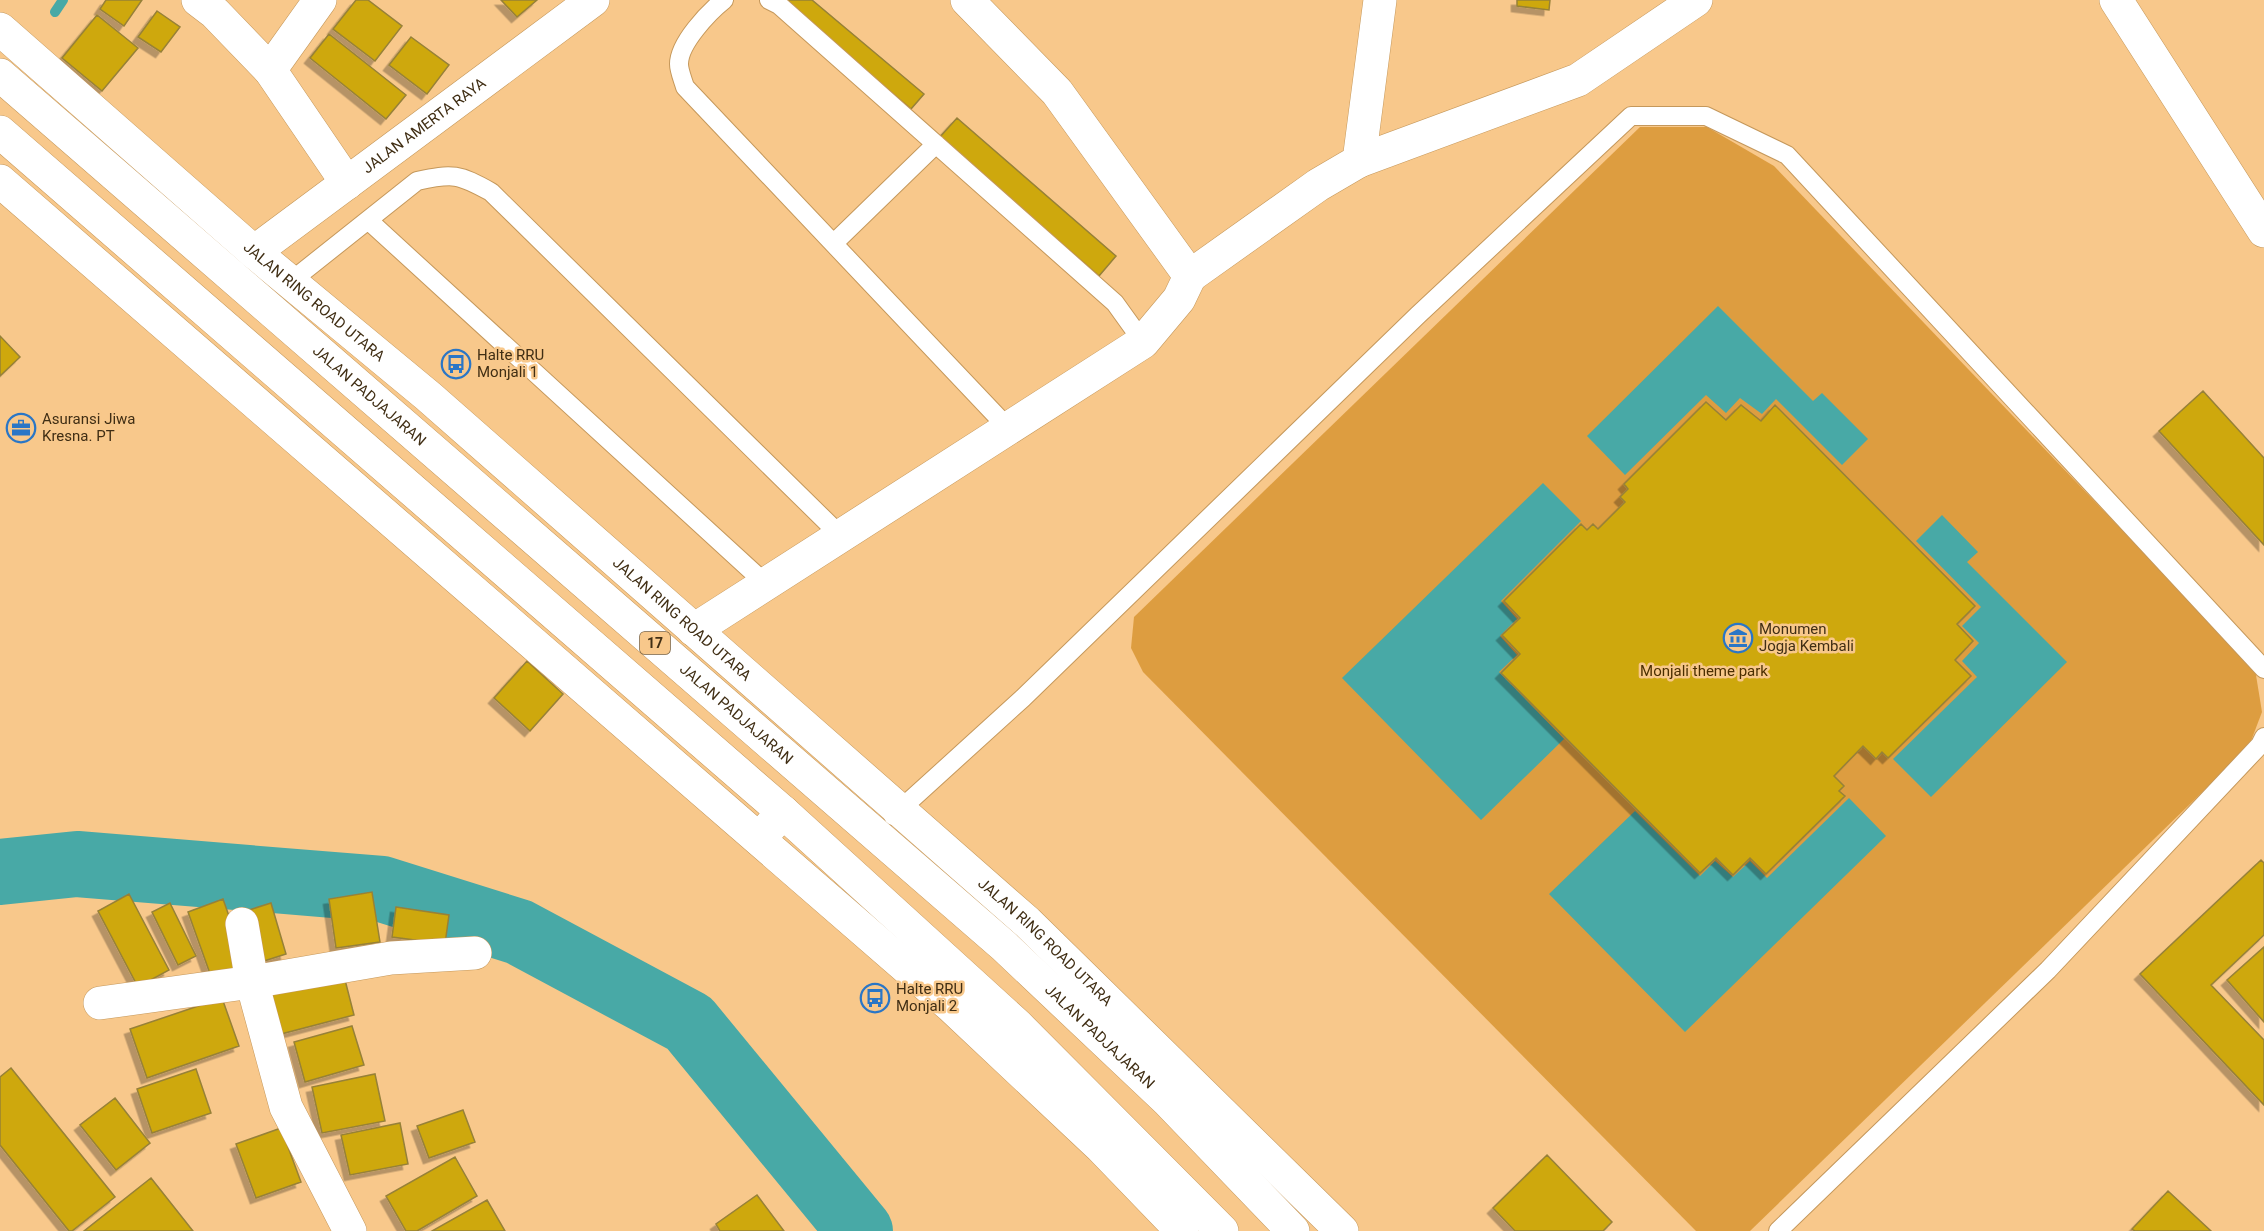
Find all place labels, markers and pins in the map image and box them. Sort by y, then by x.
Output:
place label: Halte RRU Monjali 1 [477,346,544,381]
bus stop icon: Halte RRU Monjali 1 [440,348,472,380]
place label: Asuransi Jiwa Kresna. PT [42,410,136,445]
office icon: Asuransi Jiwa Kresna. PT [5,412,37,444]
place label: Monumen Jogja Kembali [1759,620,1854,655]
museum icon: Monumen Jogja Kembali [1722,622,1754,654]
place label: Halte RRU Monjali 2 [896,980,963,1015]
bus stop icon: Halte RRU Monjali 2 [859,982,891,1014]

